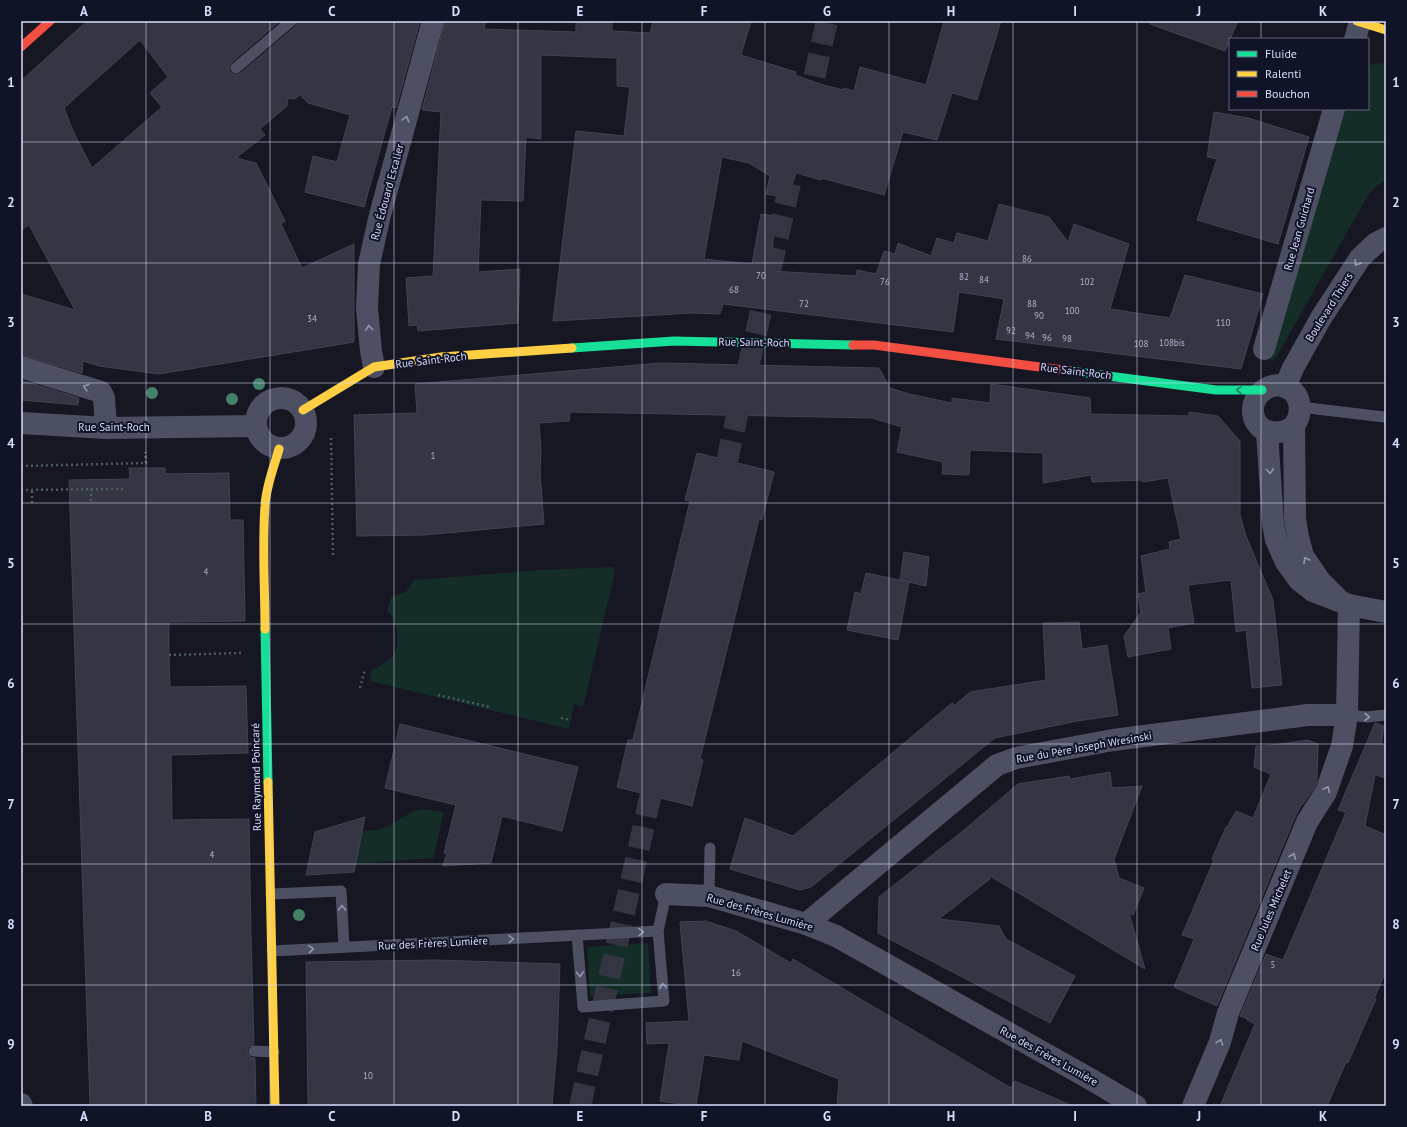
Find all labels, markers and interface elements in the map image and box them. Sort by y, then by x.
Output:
text: A [80,3,88,20]
text: B [204,3,212,20]
text: C [328,3,336,20]
text: D [452,3,460,20]
text: E [577,3,584,20]
text: F [701,3,708,20]
text: G [823,3,831,20]
text: H [947,3,955,20]
text: I [1073,3,1077,20]
text: J [1196,3,1201,20]
text: K [1319,3,1327,20]
legend [1229,38,1369,110]
text: Fluide [1265,46,1297,61]
text: Ralenti [1265,66,1301,81]
text: 1 [7,74,15,91]
text: 1 [1392,74,1400,91]
text: Bouchon [1265,86,1310,101]
one-way arrow [401,116,410,123]
street label: Rue Édouard Escalier [367,142,407,242]
street label: Rue Jean Guichard [1280,186,1318,272]
text: 2 [7,194,15,211]
text: 2 [1392,194,1400,211]
house number: 86 [1022,253,1032,264]
one-way arrow [1354,259,1362,266]
house number: 70 [756,270,766,281]
street label: Boulevard Thiers [1302,270,1356,344]
house number: 82 [959,271,969,282]
house number: 84 [979,274,989,285]
house number: 76 [880,276,890,287]
house number: 102 [1080,276,1094,287]
house number: 68 [729,284,739,295]
house number: 72 [799,298,809,309]
house number: 88 [1027,298,1037,309]
house number: 100 [1065,305,1079,316]
house number: 90 [1034,310,1044,321]
house number: 34 [307,313,317,324]
text: 3 [7,314,15,331]
text: 3 [1392,314,1400,331]
house number: 110 [1216,317,1230,328]
one-way arrow [365,325,374,331]
house number: 92 [1006,325,1016,336]
house number: 94 [1025,330,1035,341]
house number: 96 [1042,332,1052,343]
house number: 98 [1062,333,1072,344]
street label: Rue Saint-Roch [718,334,790,350]
house number: 108bis [1159,337,1185,348]
house number: 108 [1134,338,1148,349]
street label: Rue Saint-Roch [395,349,467,371]
street label: Rue Saint-Roch [1040,360,1112,382]
one-way arrow [82,383,89,392]
one-way arrow [1236,386,1242,394]
street label: Rue Saint-Roch [78,420,150,434]
text: 4 [7,435,15,452]
text: 4 [1392,435,1400,452]
house number: 1 [431,450,436,461]
one-way arrow [1265,468,1274,474]
text: 5 [7,555,15,572]
text: 5 [1392,555,1400,572]
one-way arrow [1304,557,1311,564]
house number: 4 [204,566,209,577]
text: 6 [7,675,15,692]
text: 6 [1392,675,1400,692]
one-way arrow [1364,713,1370,721]
street label: Rue Raymond Poincaré [248,722,264,831]
street label: Rue du Père Joseph Wresinski [1015,728,1153,766]
one-way arrow [1322,785,1330,793]
text: 7 [7,796,15,813]
text: 7 [1392,796,1400,813]
house number: 4 [210,849,215,860]
one-way arrow [1288,853,1296,861]
street label: Rue Jules Michelet [1248,867,1295,953]
street label: Rue des Frères Lumière [705,890,815,934]
one-way arrow [338,905,346,911]
text: 8 [7,916,15,933]
text: 8 [1392,916,1400,933]
one-way arrow [638,927,644,936]
street label: Rue des Frères Lumière [378,933,489,953]
one-way arrow [508,934,514,943]
one-way arrow [308,945,314,953]
house number: 5 [1271,959,1276,970]
house number: 16 [731,967,741,978]
one-way arrow [576,971,585,977]
one-way arrow [658,983,667,989]
street label: Rue des Frères Lumière [997,1023,1101,1089]
text: 9 [7,1036,15,1053]
text: 9 [1392,1036,1400,1053]
one-way arrow [1215,1039,1224,1046]
house number: 10 [363,1070,373,1081]
text: A [80,1108,88,1125]
text: B [204,1108,212,1125]
text: C [328,1108,336,1125]
text: D [452,1108,460,1125]
text: E [577,1108,584,1125]
text: F [701,1108,708,1125]
text: G [823,1108,831,1125]
text: H [947,1108,955,1125]
text: I [1073,1108,1077,1125]
text: J [1196,1108,1201,1125]
text: K [1319,1108,1327,1125]

